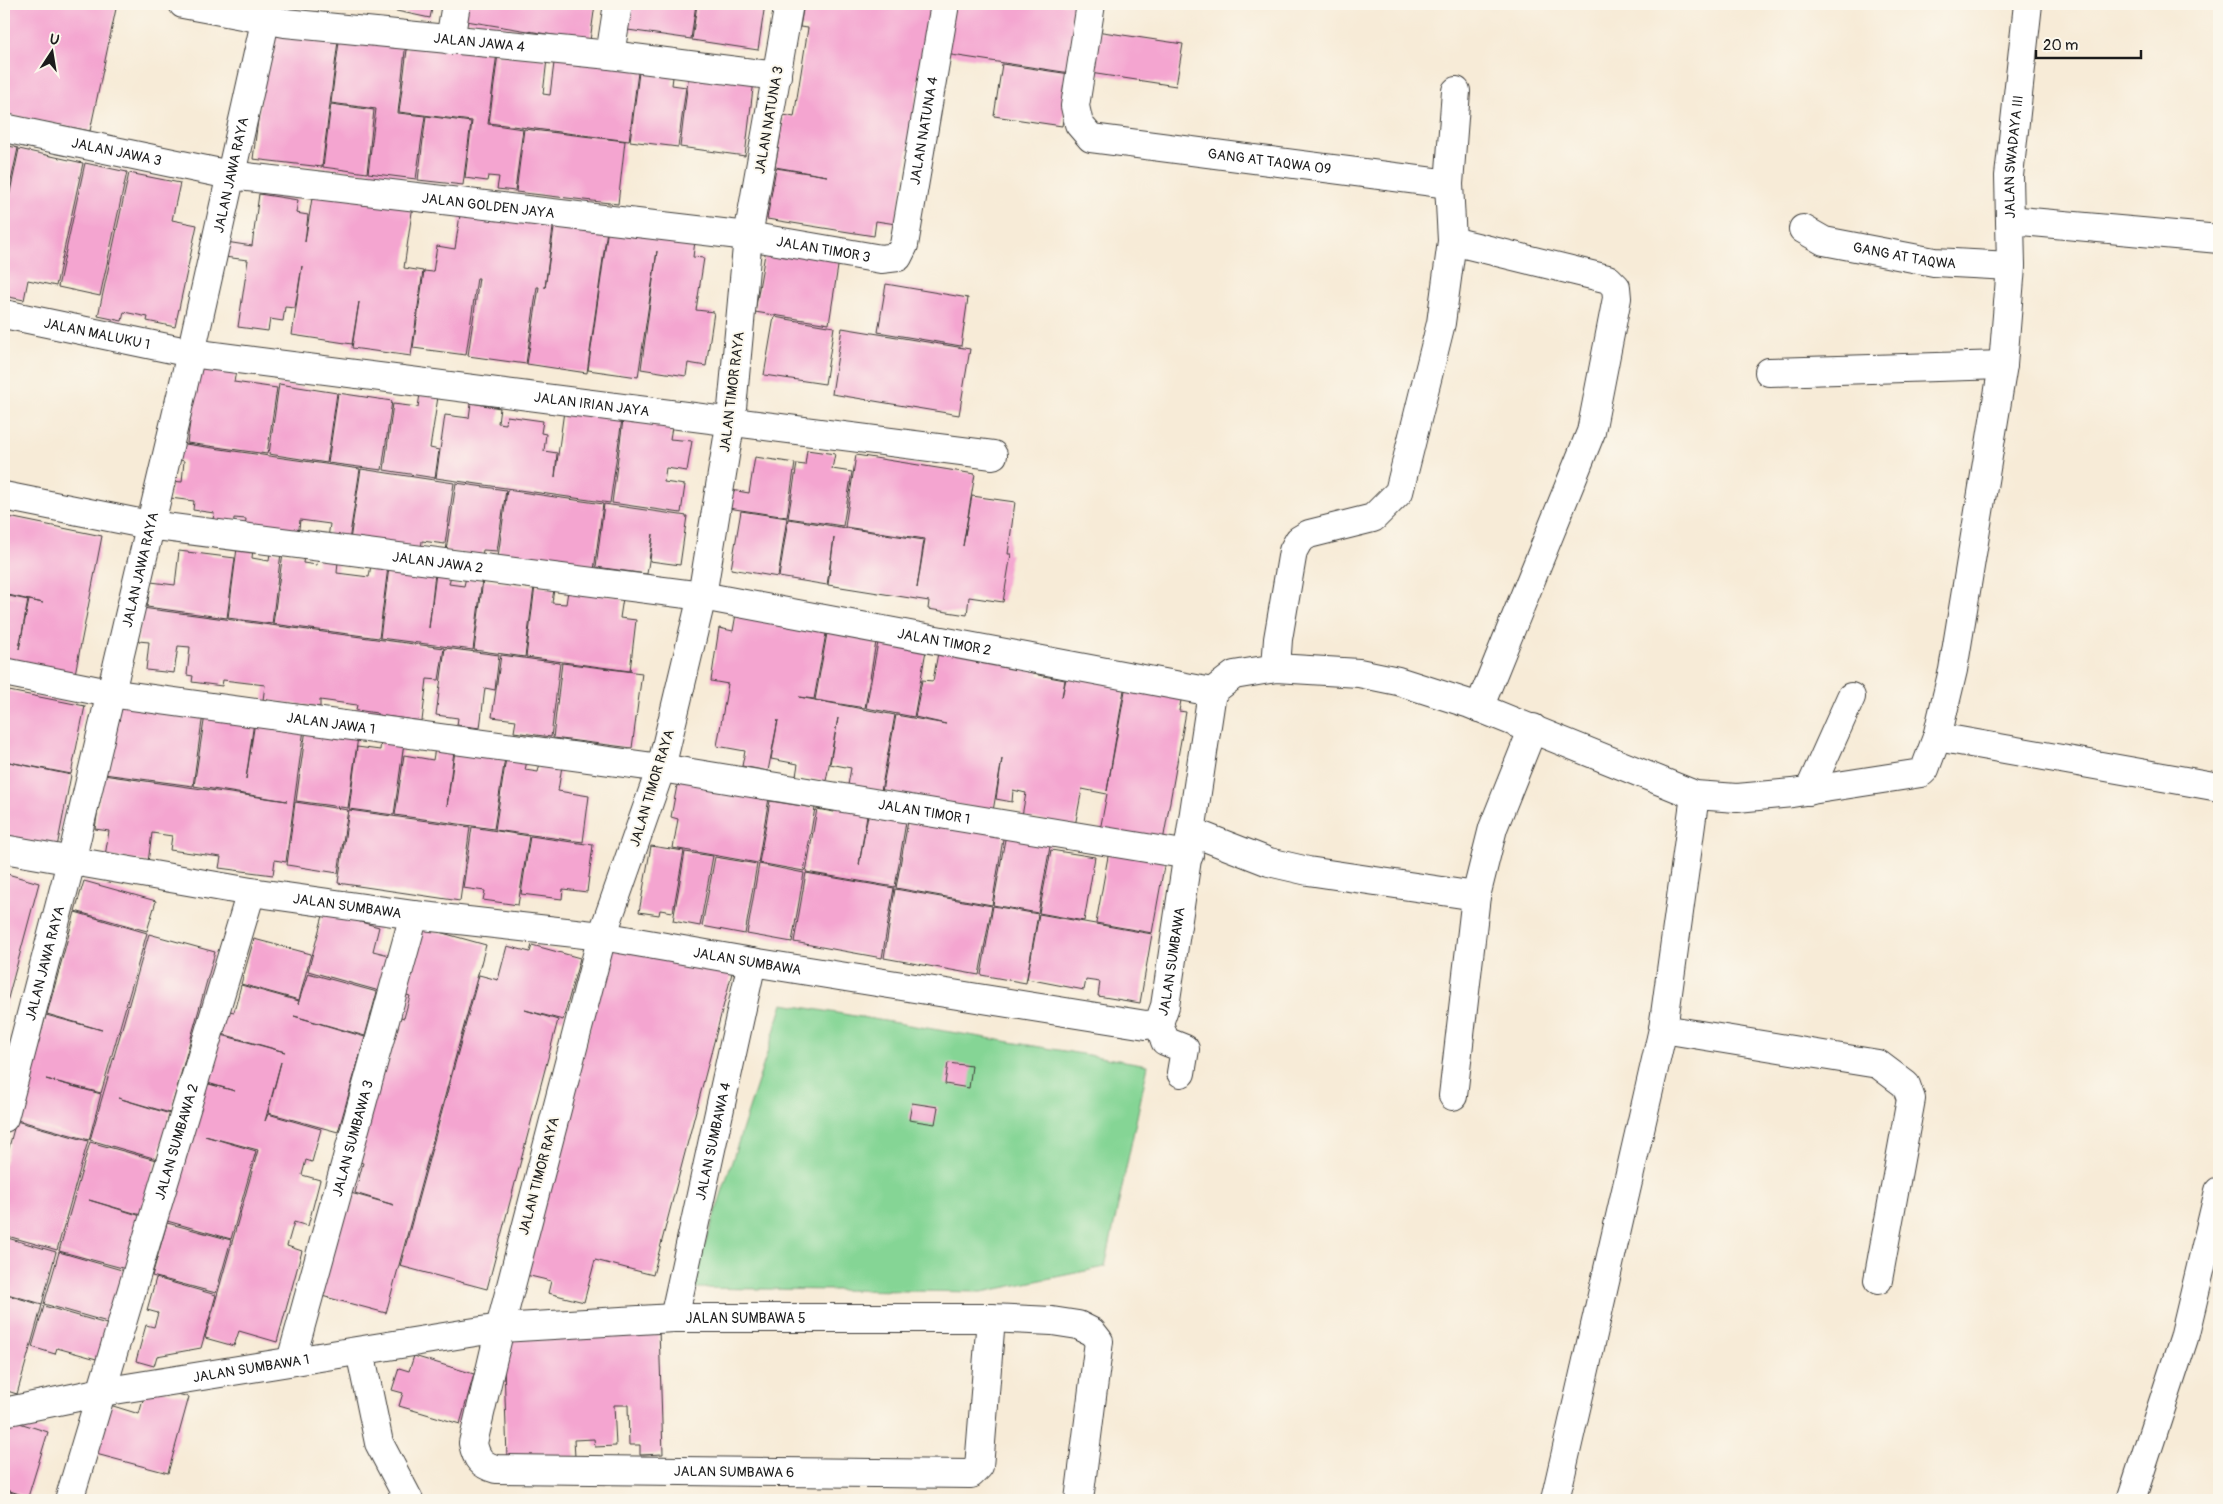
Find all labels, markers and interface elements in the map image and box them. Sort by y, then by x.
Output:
north arrow [28,28,78,78]
scale bar [2036,28,2140,60]
street label: JALAN JAWA 4 [433,29,526,55]
text: U [48,30,61,49]
text: 20 m [2043,36,2078,55]
street label: JALAN NATUNA 3 [751,65,787,175]
street label: JALAN NATUNA 4 [906,75,941,186]
street label: JALAN SWADAYA III [2001,94,2026,219]
street label: JALAN JAWA RAYA [210,116,252,234]
street label: JALAN JAWA 3 [70,134,163,169]
street label: GANG AT TAQWA 09 [1207,145,1332,177]
street label: JALAN GOLDEN JAYA [421,189,556,222]
street label: JALAN TIMOR 3 [775,233,872,266]
street label: GANG AT TAQWA [1852,238,1956,272]
street label: JALAN MALUKU 1 [42,314,152,353]
street label: JALAN TIMOR RAYA [716,331,748,453]
street label: JALAN IRIAN JAYA [533,388,650,420]
street label: JALAN JAWA RAYA [118,510,162,629]
street label: JALAN JAWA 2 [391,548,484,576]
street label: JALAN TIMOR 2 [896,624,993,659]
street label: JALAN JAWA 1 [286,709,376,738]
street label: JALAN TIMOR RAYA [626,727,678,849]
street label: JALAN TIMOR 1 [877,795,971,827]
street label: JALAN SUMBAWA [292,890,403,922]
street label: JALAN JAWA RAYA [21,904,68,1022]
street label: JALAN SUMBAWA [1154,906,1188,1018]
street label: JALAN SUMBAWA [692,943,803,978]
street label: JALAN SUMBAWA 3 [328,1078,377,1198]
street label: JALAN SUMBAWA 4 [692,1081,734,1202]
street label: JALAN SUMBAWA 2 [151,1082,202,1202]
street label: JALAN TIMOR RAYA [515,1115,563,1237]
street label: JALAN SUMBAWA 5 [686,1310,806,1327]
street label: JALAN SUMBAWA 1 [192,1350,311,1386]
street label: JALAN SUMBAWA 6 [674,1462,794,1481]

